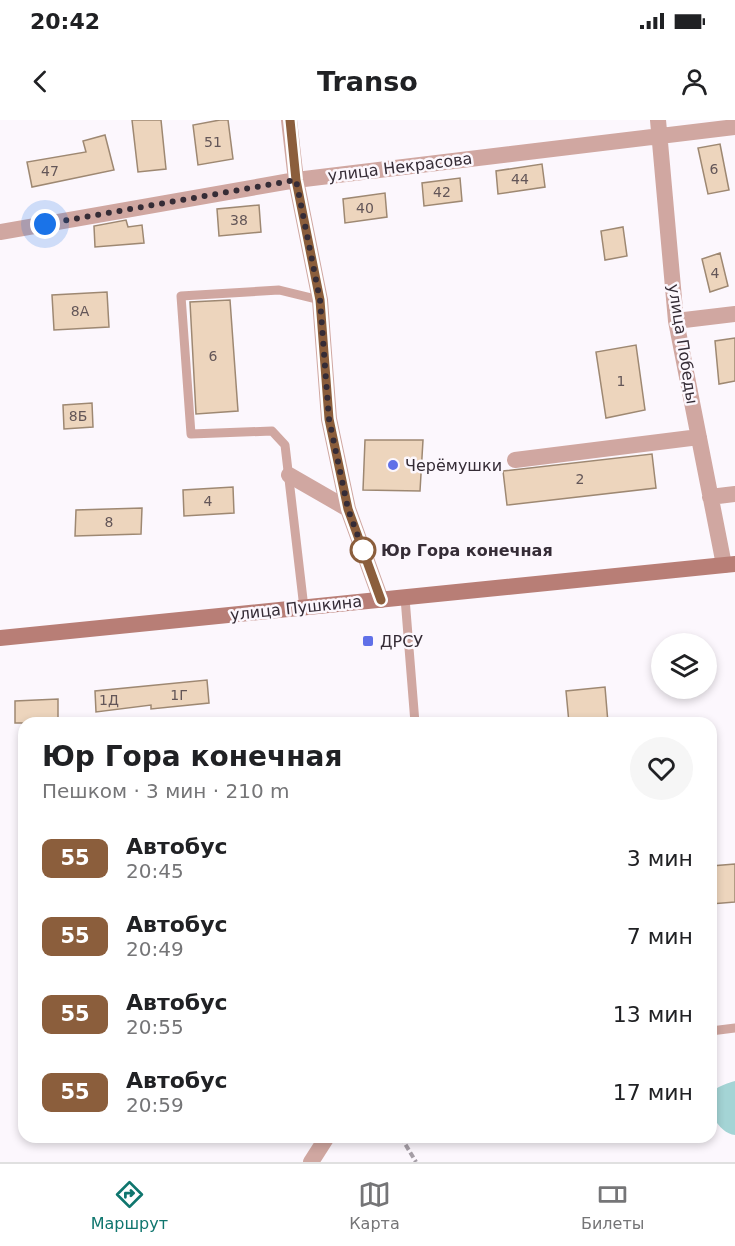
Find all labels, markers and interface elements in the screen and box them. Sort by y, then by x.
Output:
text: 20:42 [30,9,100,34]
icon: back [24,65,57,98]
icon: person [678,65,711,98]
text: Transo [317,66,418,97]
house number: 51 [204,134,222,150]
street label: улица Некрасова [327,149,473,185]
house number: 6 [710,161,719,177]
house number: 47 [41,163,59,179]
house number: 44 [511,171,529,187]
house number: 42 [433,184,451,200]
house number: 40 [356,200,374,216]
your location [30,209,60,239]
house number: 38 [230,212,248,228]
house number: 4 [711,265,720,281]
street label: улица Победы [664,283,702,405]
house number: 8А [71,303,90,319]
house number: 6 [209,348,218,364]
house number: 1 [617,373,625,389]
house number: 8Б [69,408,87,424]
place label: Черёмушки [405,456,502,475]
marker: Черёмушки [386,458,400,472]
house number: 2 [576,471,584,487]
house number: 4 [204,493,213,509]
house number: 8 [105,514,113,530]
marker: Юр Гора конечная [350,537,376,563]
place label: Юр Гора конечная [381,541,553,560]
street label: улица Пушкина [229,592,363,624]
place label: ДРСУ [380,632,423,651]
map controls [651,633,717,699]
button: layers [651,633,717,699]
marker: ДРСУ [361,634,375,648]
house number: 1Г [170,687,188,703]
house number: 1Д [99,692,119,708]
button: heart [630,737,693,800]
text: Юр Гора конечная [42,740,342,773]
text: Пешком · 3 мин · 210 m [42,779,289,803]
text: Автобус [126,834,228,859]
text: 55 [60,846,90,870]
text: 3 мин [627,846,693,871]
text: 20:45 [126,859,184,883]
text: Автобус [126,912,228,937]
text: 55 [60,924,90,948]
text: 7 мин [627,924,693,949]
text: 20:49 [126,937,184,961]
text: Автобус [126,990,228,1015]
text: 55 [60,1002,90,1026]
text: 13 мин [613,1002,693,1027]
text: 20:55 [126,1015,184,1039]
text: Автобус [126,1068,228,1093]
text: 55 [60,1080,90,1104]
text: 17 мин [613,1080,693,1105]
text: 20:59 [126,1093,184,1117]
tab: Маршрут [91,1178,168,1233]
tab: Карта [349,1178,400,1233]
tab: Билеты [581,1178,644,1233]

